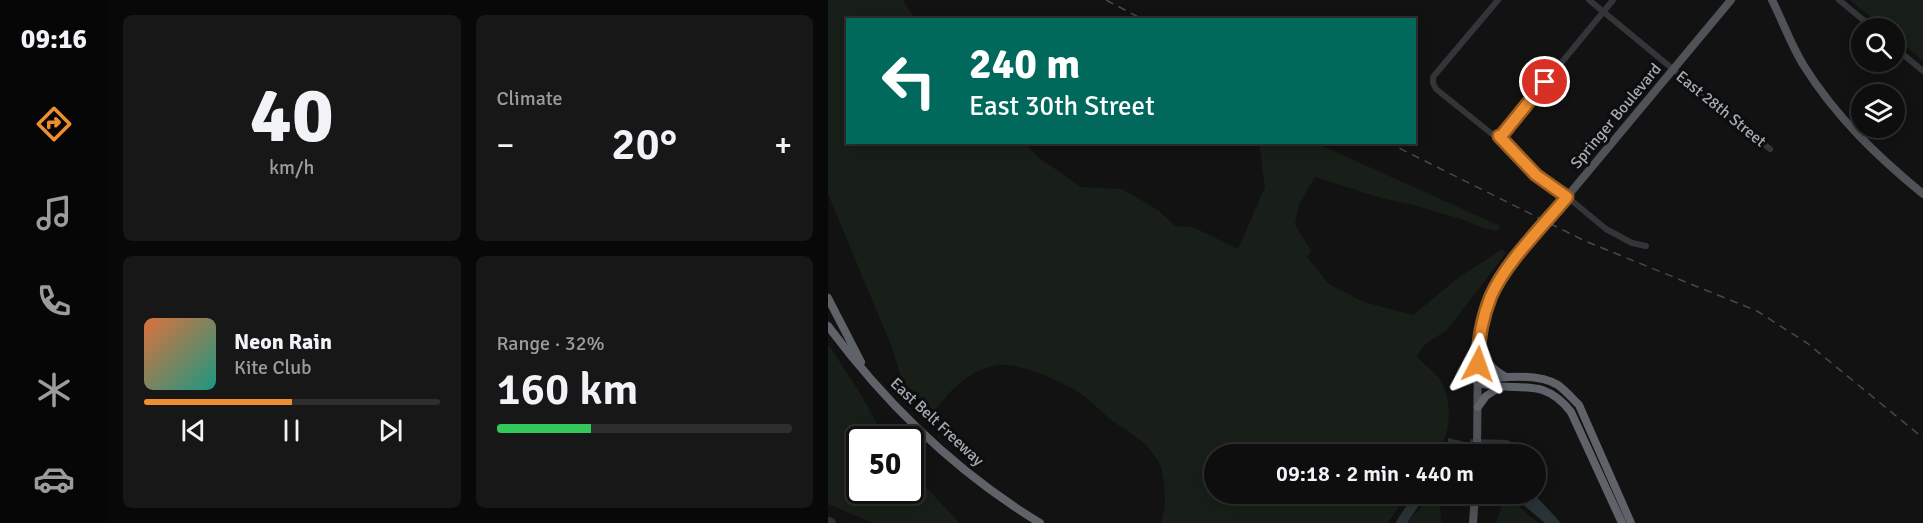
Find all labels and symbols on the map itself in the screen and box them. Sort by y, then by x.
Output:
pin [1519,56,1570,107]
street label: Springer Boulevard [1566,59,1666,173]
street label: East 28th Street [1672,67,1770,152]
position arrow [1446,332,1510,396]
street label: East Belt Freeway [886,374,988,471]
speed limit sign: 50 [846,426,924,504]

